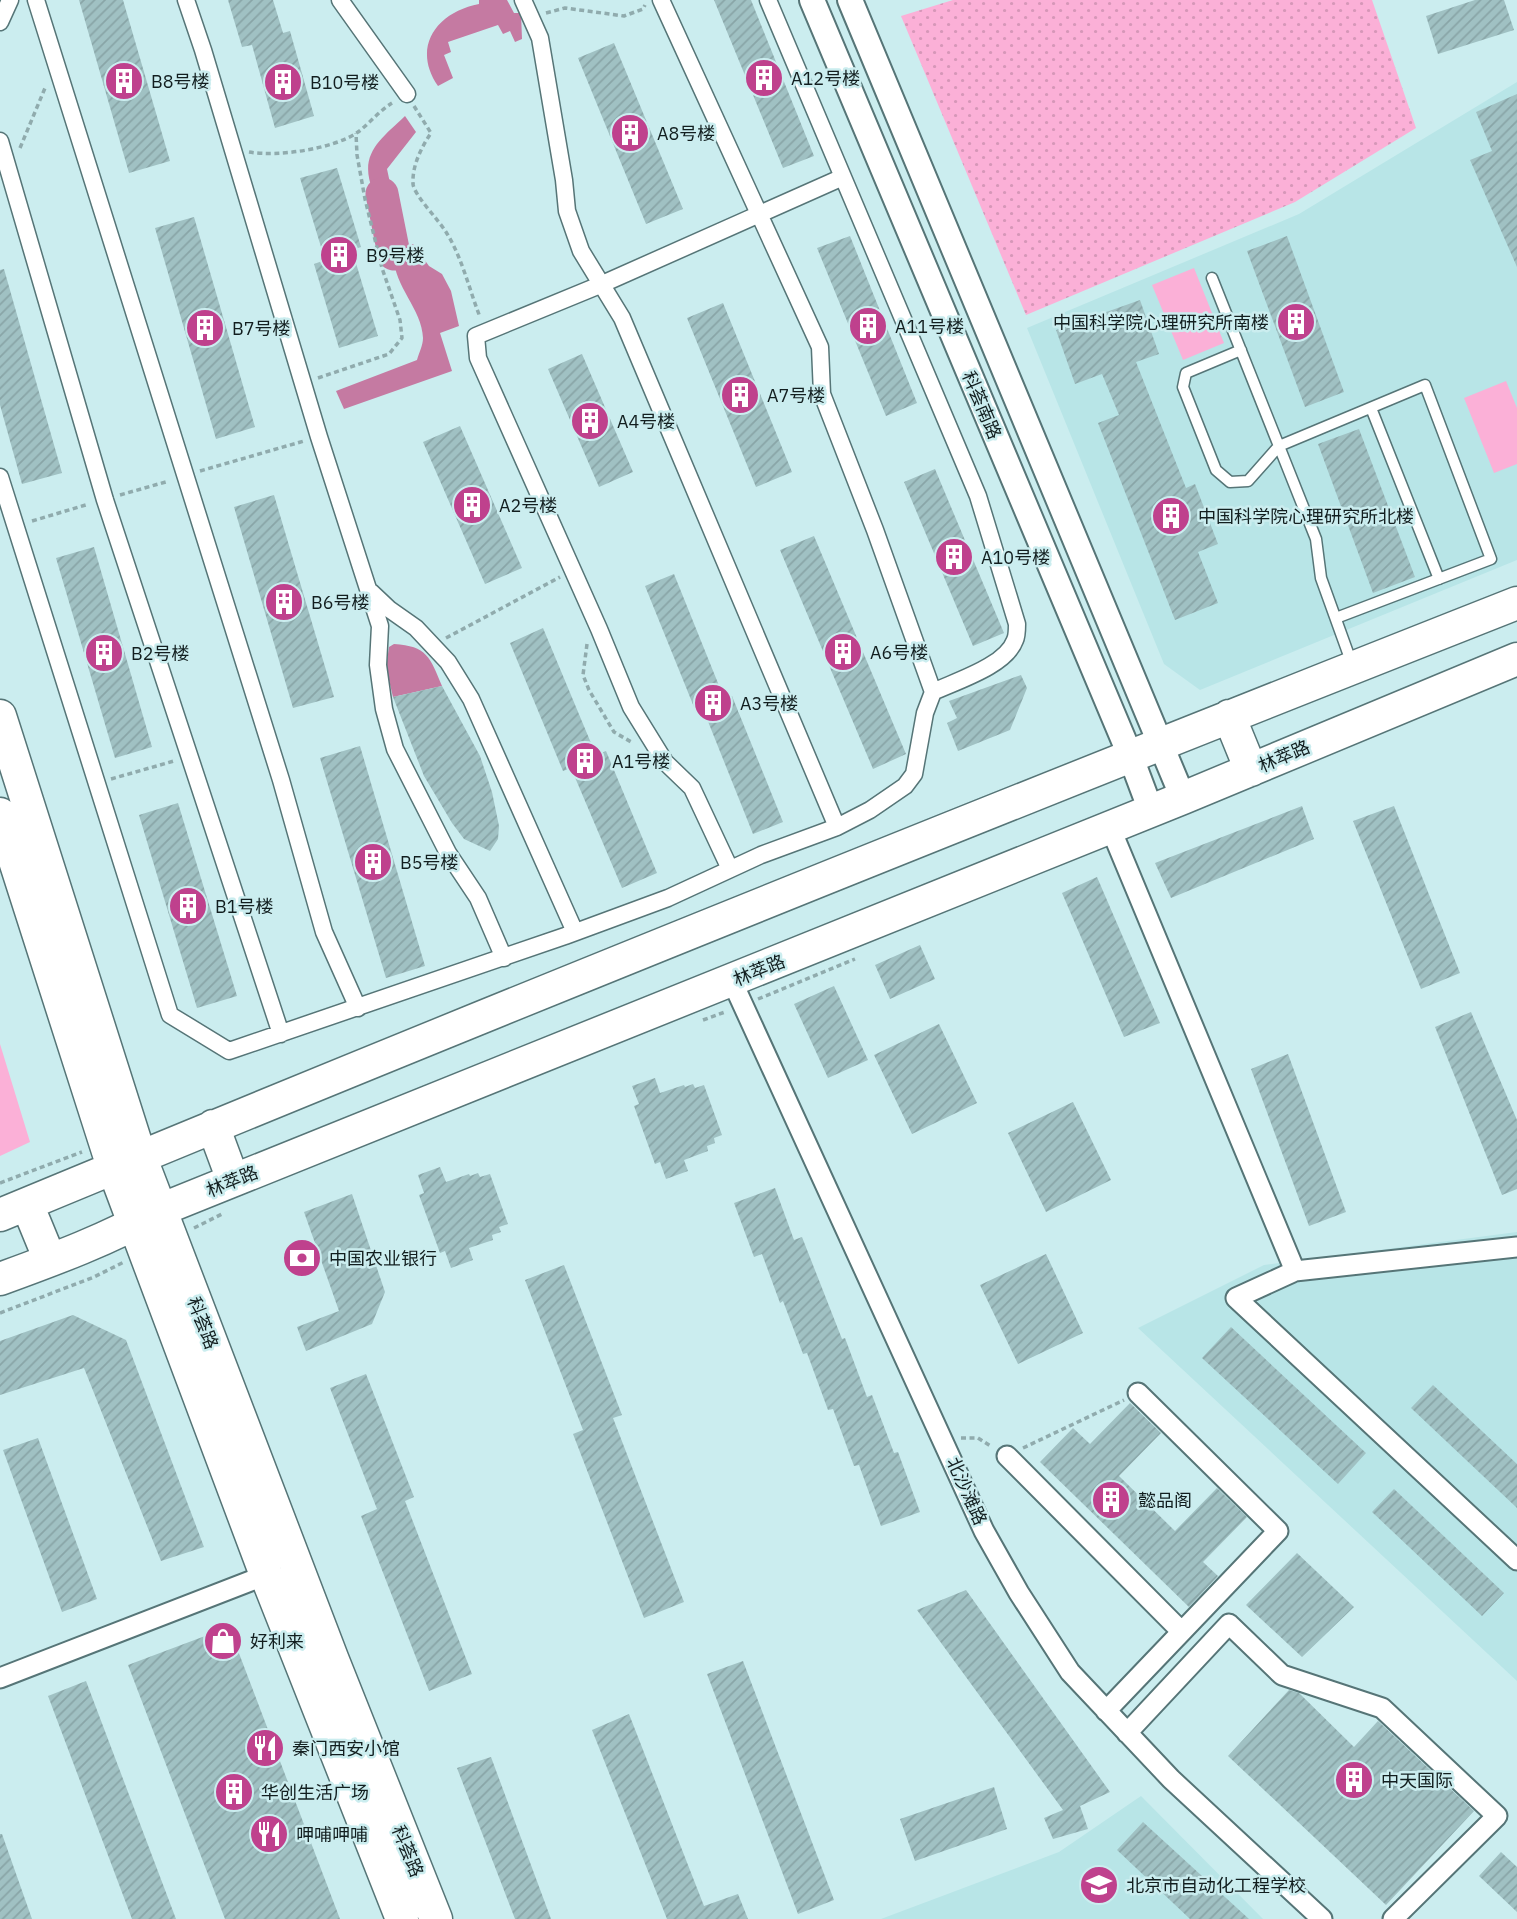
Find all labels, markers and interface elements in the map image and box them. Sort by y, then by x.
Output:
building icon: A12号楼 [743,57,785,99]
building icon: B8号楼 [103,60,145,102]
building icon: B10号楼 [262,61,304,103]
place label: A12号楼 [791,67,860,90]
place label: B8号楼 [151,70,210,93]
place label: B10号楼 [310,71,379,94]
building icon: A8号楼 [609,112,651,154]
place label: A8号楼 [657,122,715,145]
building icon: B9号楼 [318,234,360,276]
place label: B9号楼 [366,244,425,267]
building icon: 中国科学院心理研究所南楼 [1275,301,1317,343]
building icon: A11号楼 [847,305,889,347]
building icon: B7号楼 [184,307,226,349]
place label: 中国科学院心理研究所南楼 [1053,311,1269,334]
place label: A11号楼 [895,315,964,338]
place label: B7号楼 [232,317,291,340]
street label: 科荟南路 [957,367,1007,443]
building icon: A7号楼 [719,374,761,416]
place label: A7号楼 [767,384,825,407]
building icon: A4号楼 [569,400,611,442]
place label: A4号楼 [617,410,675,433]
building icon: A2号楼 [451,484,493,526]
place label: A2号楼 [499,494,557,517]
building icon: 中国科学院心理研究所北楼 [1150,495,1192,537]
place label: 中国科学院心理研究所北楼 [1198,505,1414,528]
building icon: A10号楼 [933,536,975,578]
place label: A10号楼 [981,546,1050,569]
building icon: B6号楼 [263,581,305,623]
place label: B6号楼 [311,591,370,614]
building icon: A6号楼 [822,631,864,673]
building icon: B2号楼 [83,632,125,674]
place label: A6号楼 [870,641,928,664]
place label: B2号楼 [131,642,190,665]
building icon: A3号楼 [692,682,734,724]
place label: A3号楼 [740,692,798,715]
street label: 林萃路 [1255,735,1313,777]
building icon: A1号楼 [564,740,606,782]
place label: A1号楼 [612,750,670,773]
building icon: B5号楼 [352,841,394,883]
place label: B5号楼 [400,851,459,874]
building icon: B1号楼 [167,885,209,927]
place label: B1号楼 [215,895,274,918]
street label: 林萃路 [730,949,788,991]
street label: 林萃路 [203,1160,261,1202]
bank icon: 中国农业银行 [281,1237,323,1279]
place label: 中国农业银行 [329,1247,437,1270]
street label: 科荟路 [183,1294,223,1352]
street label: 北沙滩路 [942,1453,992,1529]
building icon: 懿品阁 [1090,1479,1132,1521]
place label: 懿品阁 [1138,1489,1192,1512]
shop icon: 好利来 [202,1620,244,1662]
place label: 好利来 [250,1630,304,1653]
restaurant icon: 秦门西安小馆 [244,1727,286,1769]
place label: 秦门西安小馆 [292,1737,400,1760]
building icon: 中天国际 [1333,1759,1375,1801]
place label: 中天国际 [1381,1769,1453,1792]
building icon: 华创生活广场 [213,1771,255,1813]
place label: 华创生活广场 [261,1781,369,1804]
restaurant icon: 呷哺呷哺 [248,1813,290,1855]
street label: 科荟路 [387,1822,429,1880]
place label: 呷哺呷哺 [296,1823,368,1846]
school or university icon: 北京市自动化工程学校 [1078,1864,1120,1906]
place label: 北京市自动化工程学校 [1126,1874,1306,1897]

